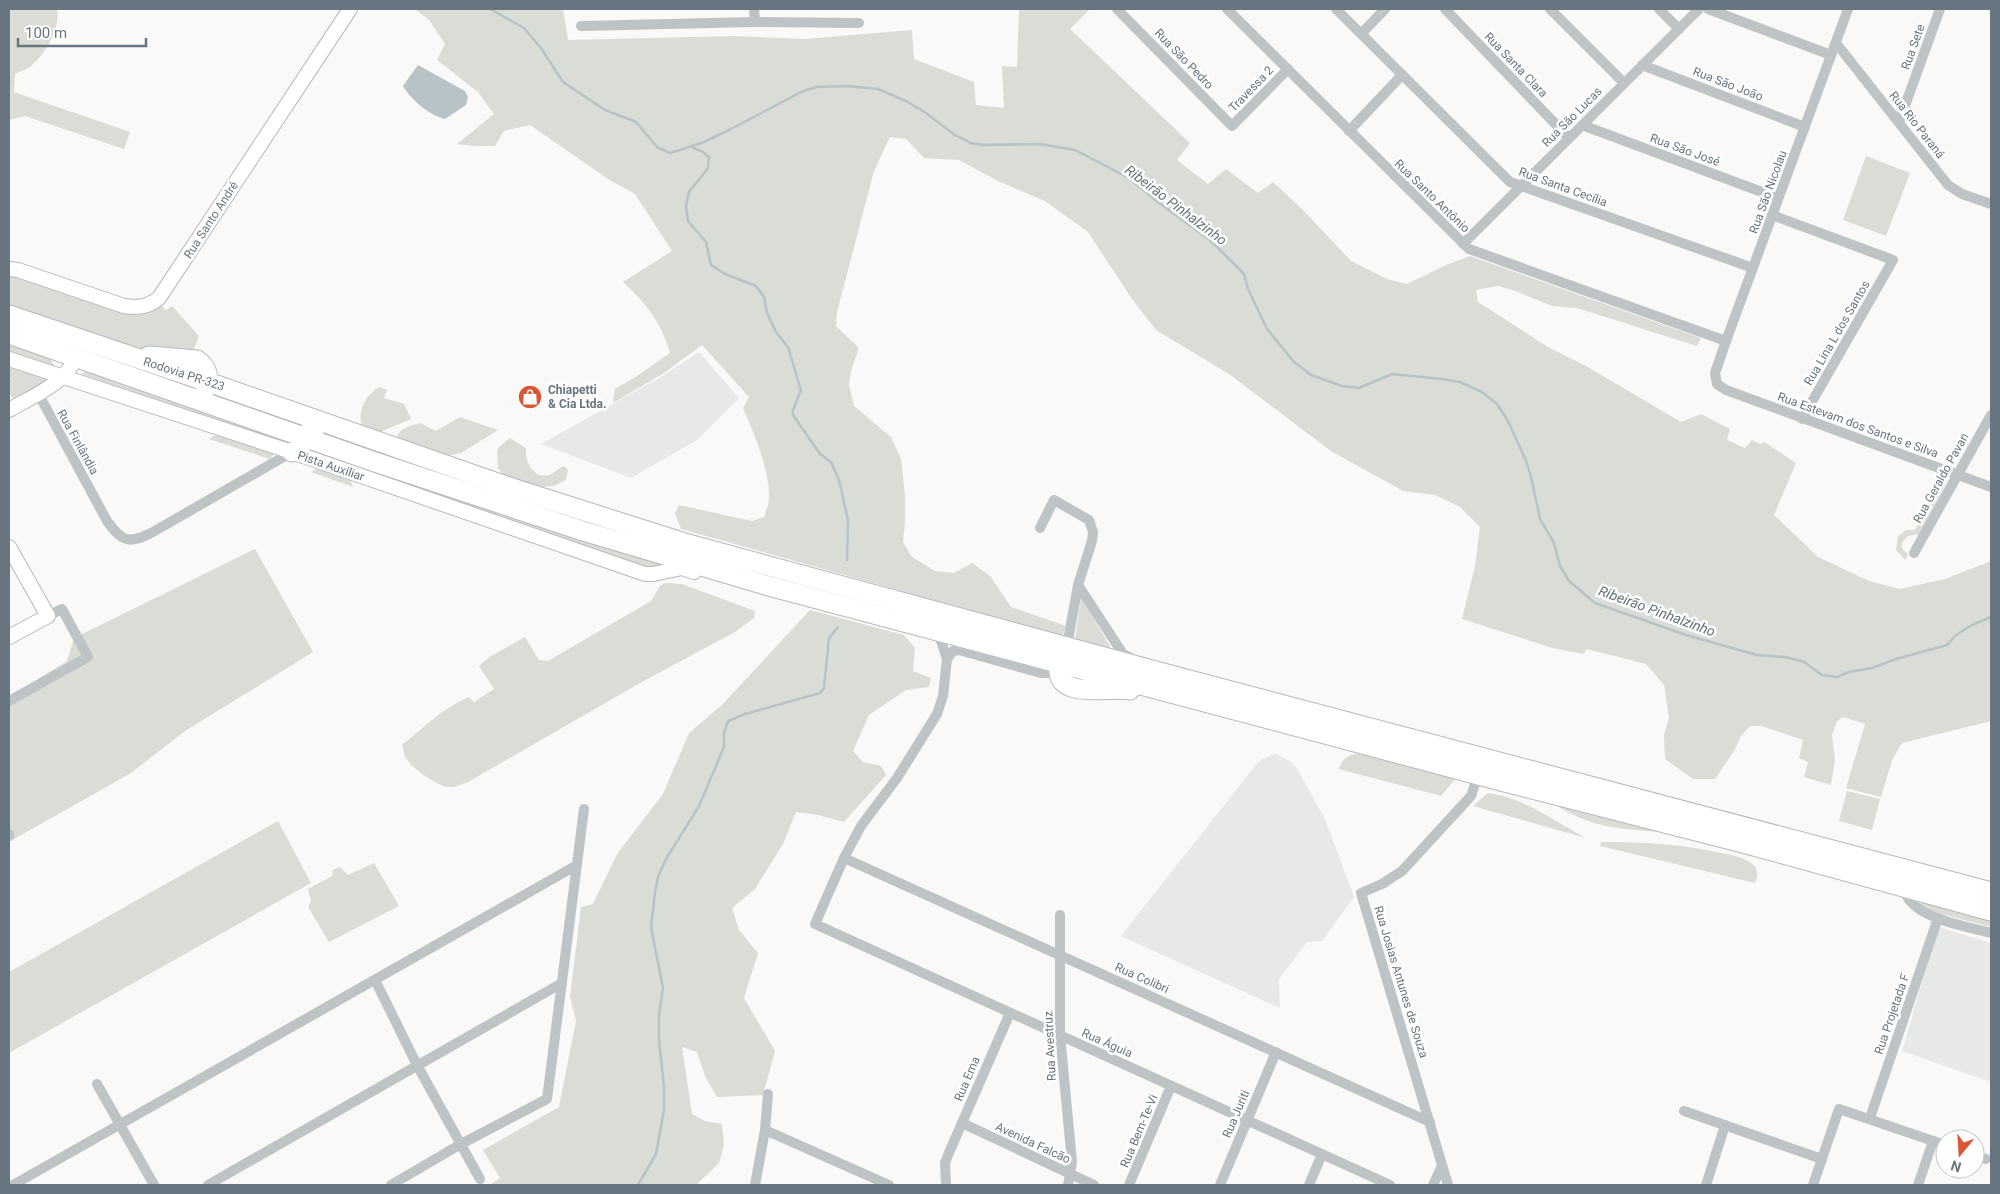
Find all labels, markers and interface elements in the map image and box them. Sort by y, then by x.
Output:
scale bar [18,15,145,47]
street label: Rua Sete [1898,22,1928,72]
text: 100 m [25,24,67,42]
street label: Rua São Pedro [1152,26,1216,92]
street label: Rua Santa Clara [1481,30,1551,100]
street label: Travessa 2 [1226,63,1276,115]
street label: Rua São João [1691,64,1765,104]
street label: Rua São Lucas [1539,84,1605,150]
street label: Rua Rio Paraná [1886,89,1948,161]
street label: Rua São José [1648,131,1722,169]
street label: Rua São Nicolau [1746,148,1790,236]
street label: Rua Santo Antônio [1392,157,1473,235]
water label: Ribeirão Pinhalzinho [1122,162,1230,249]
street label: Rua Santa Cecília [1517,165,1609,209]
street label: Rua Santo André [181,179,241,261]
street label: Rua Lina L dos Santos [1801,278,1873,388]
street label: Rodovia PR-323 [142,354,226,394]
place label: Chiapetti & Cia Ltda. [548,383,607,411]
shop icon: Chiapetti & Cia Ltda. [517,384,543,410]
street label: Rua Estevam dos Santos e Silva [1776,389,1940,461]
street label: Rua Finlândia [54,407,102,477]
street label: Rua Geraldo Pavan [1910,431,1972,525]
street label: Pista Auxiliar [296,448,366,484]
water label: Ribeirão Pinhalzinho [1596,582,1718,640]
street label: Rua Josias Antunes de Souza [1371,904,1431,1060]
street label: Rua Colibri [1113,960,1171,996]
street label: Rua Projetada F [1872,971,1912,1056]
street label: Rua Avestruz [1041,1011,1059,1081]
street label: Rua Águia [1079,1025,1135,1060]
street label: Rua Ema [951,1054,983,1104]
street label: Rua Juriti [1220,1088,1252,1140]
street label: Rua Bem-Te-Vi [1117,1092,1161,1170]
street label: Avenida Falcão [993,1120,1073,1167]
north arrow [1935,1129,1985,1179]
text: N [1949,1157,1963,1176]

